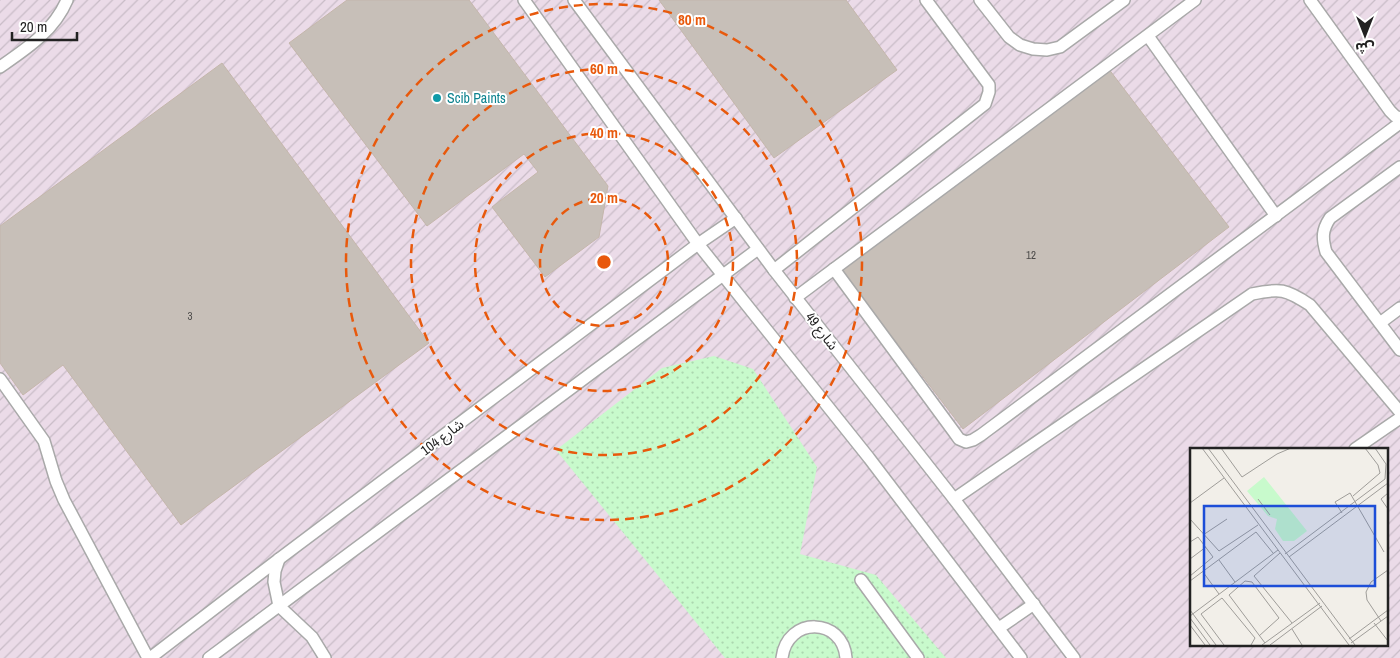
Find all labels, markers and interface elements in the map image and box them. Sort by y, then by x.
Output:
text: 80 m [678,9,706,30]
scale bar [12,10,78,42]
north arrow [1340,10,1390,60]
text: 20 m [20,16,47,37]
text: ش [1355,39,1375,57]
text: 60 m [590,58,618,79]
place label: Scib Paints [447,89,506,107]
marker: Scib Paints [431,92,443,104]
text: 40 m [590,122,618,143]
text: 20 m [590,187,618,208]
house number: 12 [1026,248,1036,262]
centre of rings [595,253,613,271]
street label: شارع 49 [800,308,842,355]
house number: 3 [187,309,193,323]
street label: شارع 104 [417,415,468,461]
inset map [1190,448,1388,646]

